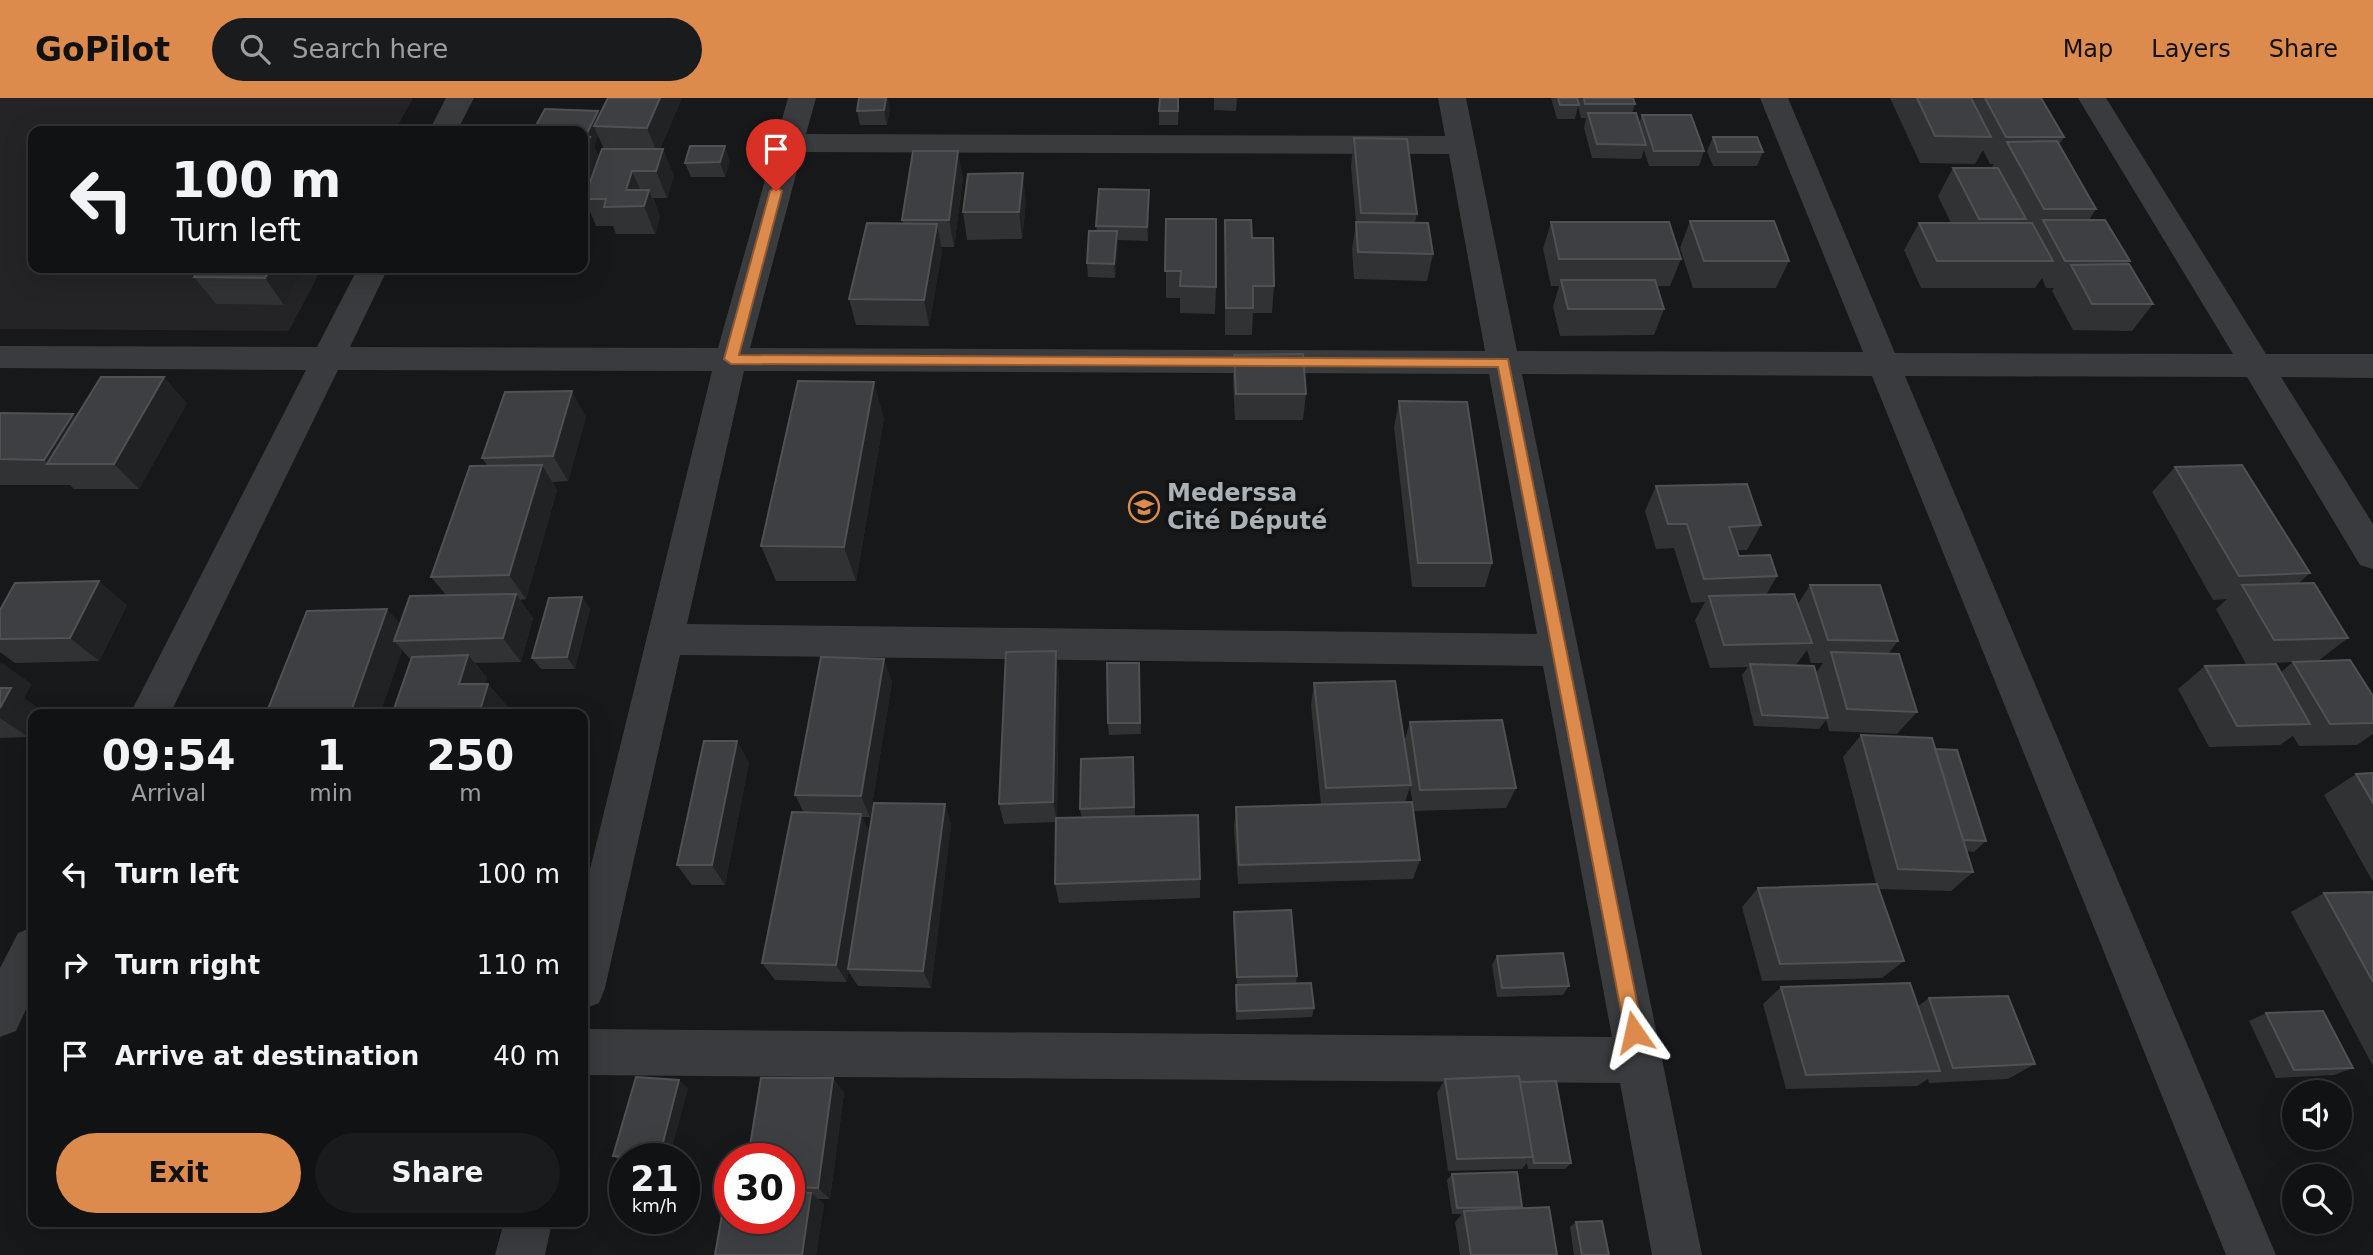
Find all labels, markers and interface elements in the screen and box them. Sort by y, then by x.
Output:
search box [212,18,702,81]
text: GoPilot [35,30,170,69]
icon: search [236,30,274,68]
text: Search here [292,34,448,64]
text: Map [2063,35,2113,63]
text: Layers [2151,35,2231,63]
text: Share [2269,35,2338,63]
pin [746,119,806,191]
icon: arrive [757,130,795,168]
text: 100 m [171,152,341,209]
icon: left [56,154,147,245]
text: Turn left [171,211,301,249]
place label: Mederssa Cité Député [1167,479,1327,535]
school or university icon: Mederssa Cité Député [1127,490,1161,524]
text: 09:54 [102,731,236,780]
text: 1 [316,731,346,780]
text: 250 [427,731,514,780]
text: Arrival [131,780,206,806]
text: min [309,780,353,806]
text: m [459,780,482,806]
icon: left [56,855,94,893]
text: Turn left [115,859,239,889]
text: 100 m [477,859,560,889]
icon: right [56,946,94,984]
text: Turn right [115,950,260,980]
text: 110 m [477,950,560,980]
position arrow [1597,995,1671,1069]
icon: arrive [56,1037,94,1075]
text: Arrive at destination [115,1041,419,1071]
text: 40 m [493,1041,560,1071]
map controls [2282,1080,2352,1234]
button: sound [2282,1080,2352,1150]
button: Exit [56,1133,301,1213]
button: Share [315,1133,560,1213]
speed limit sign: 30 [714,1143,805,1234]
text: 21 [630,1159,679,1199]
button: search [2282,1164,2352,1234]
text: km/h [632,1195,677,1216]

